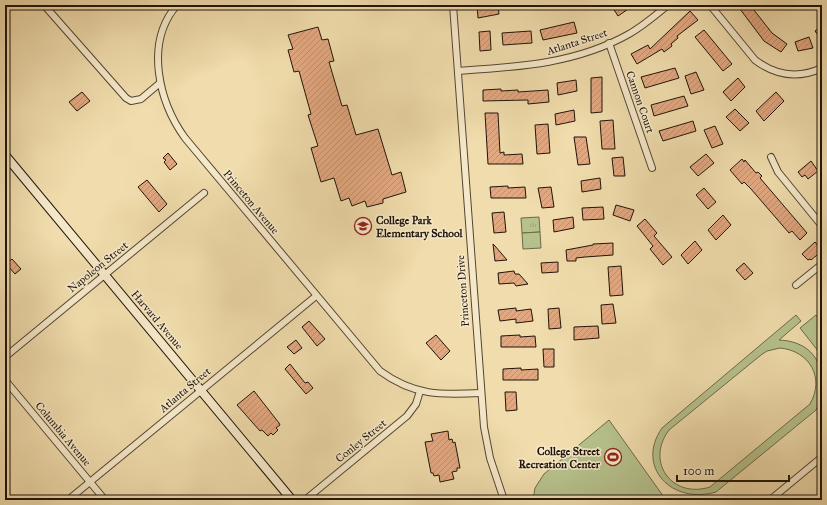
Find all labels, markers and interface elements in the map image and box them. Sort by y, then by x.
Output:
street label: Atlanta Street [544,26,609,58]
street label: Cannon Court [623,69,657,135]
street label: Princeton Avenue [220,167,282,237]
place label: College Park Elementary School [376,214,464,241]
school or university icon: College Park Elementary School [353,216,373,236]
street label: Napoleon Street [65,239,131,295]
street label: Princeton Drive [454,254,472,327]
street label: Harvard Avenue [128,288,186,353]
street label: Atlanta Street [156,365,213,416]
street label: Columbia Avenue [32,399,94,469]
street label: Conley Street [333,417,389,465]
place label: College Street Recreation Center [518,445,601,471]
sports icon: College Street Recreation Center [603,447,623,467]
scale bar [677,457,789,483]
text: 100 m [683,464,714,478]

